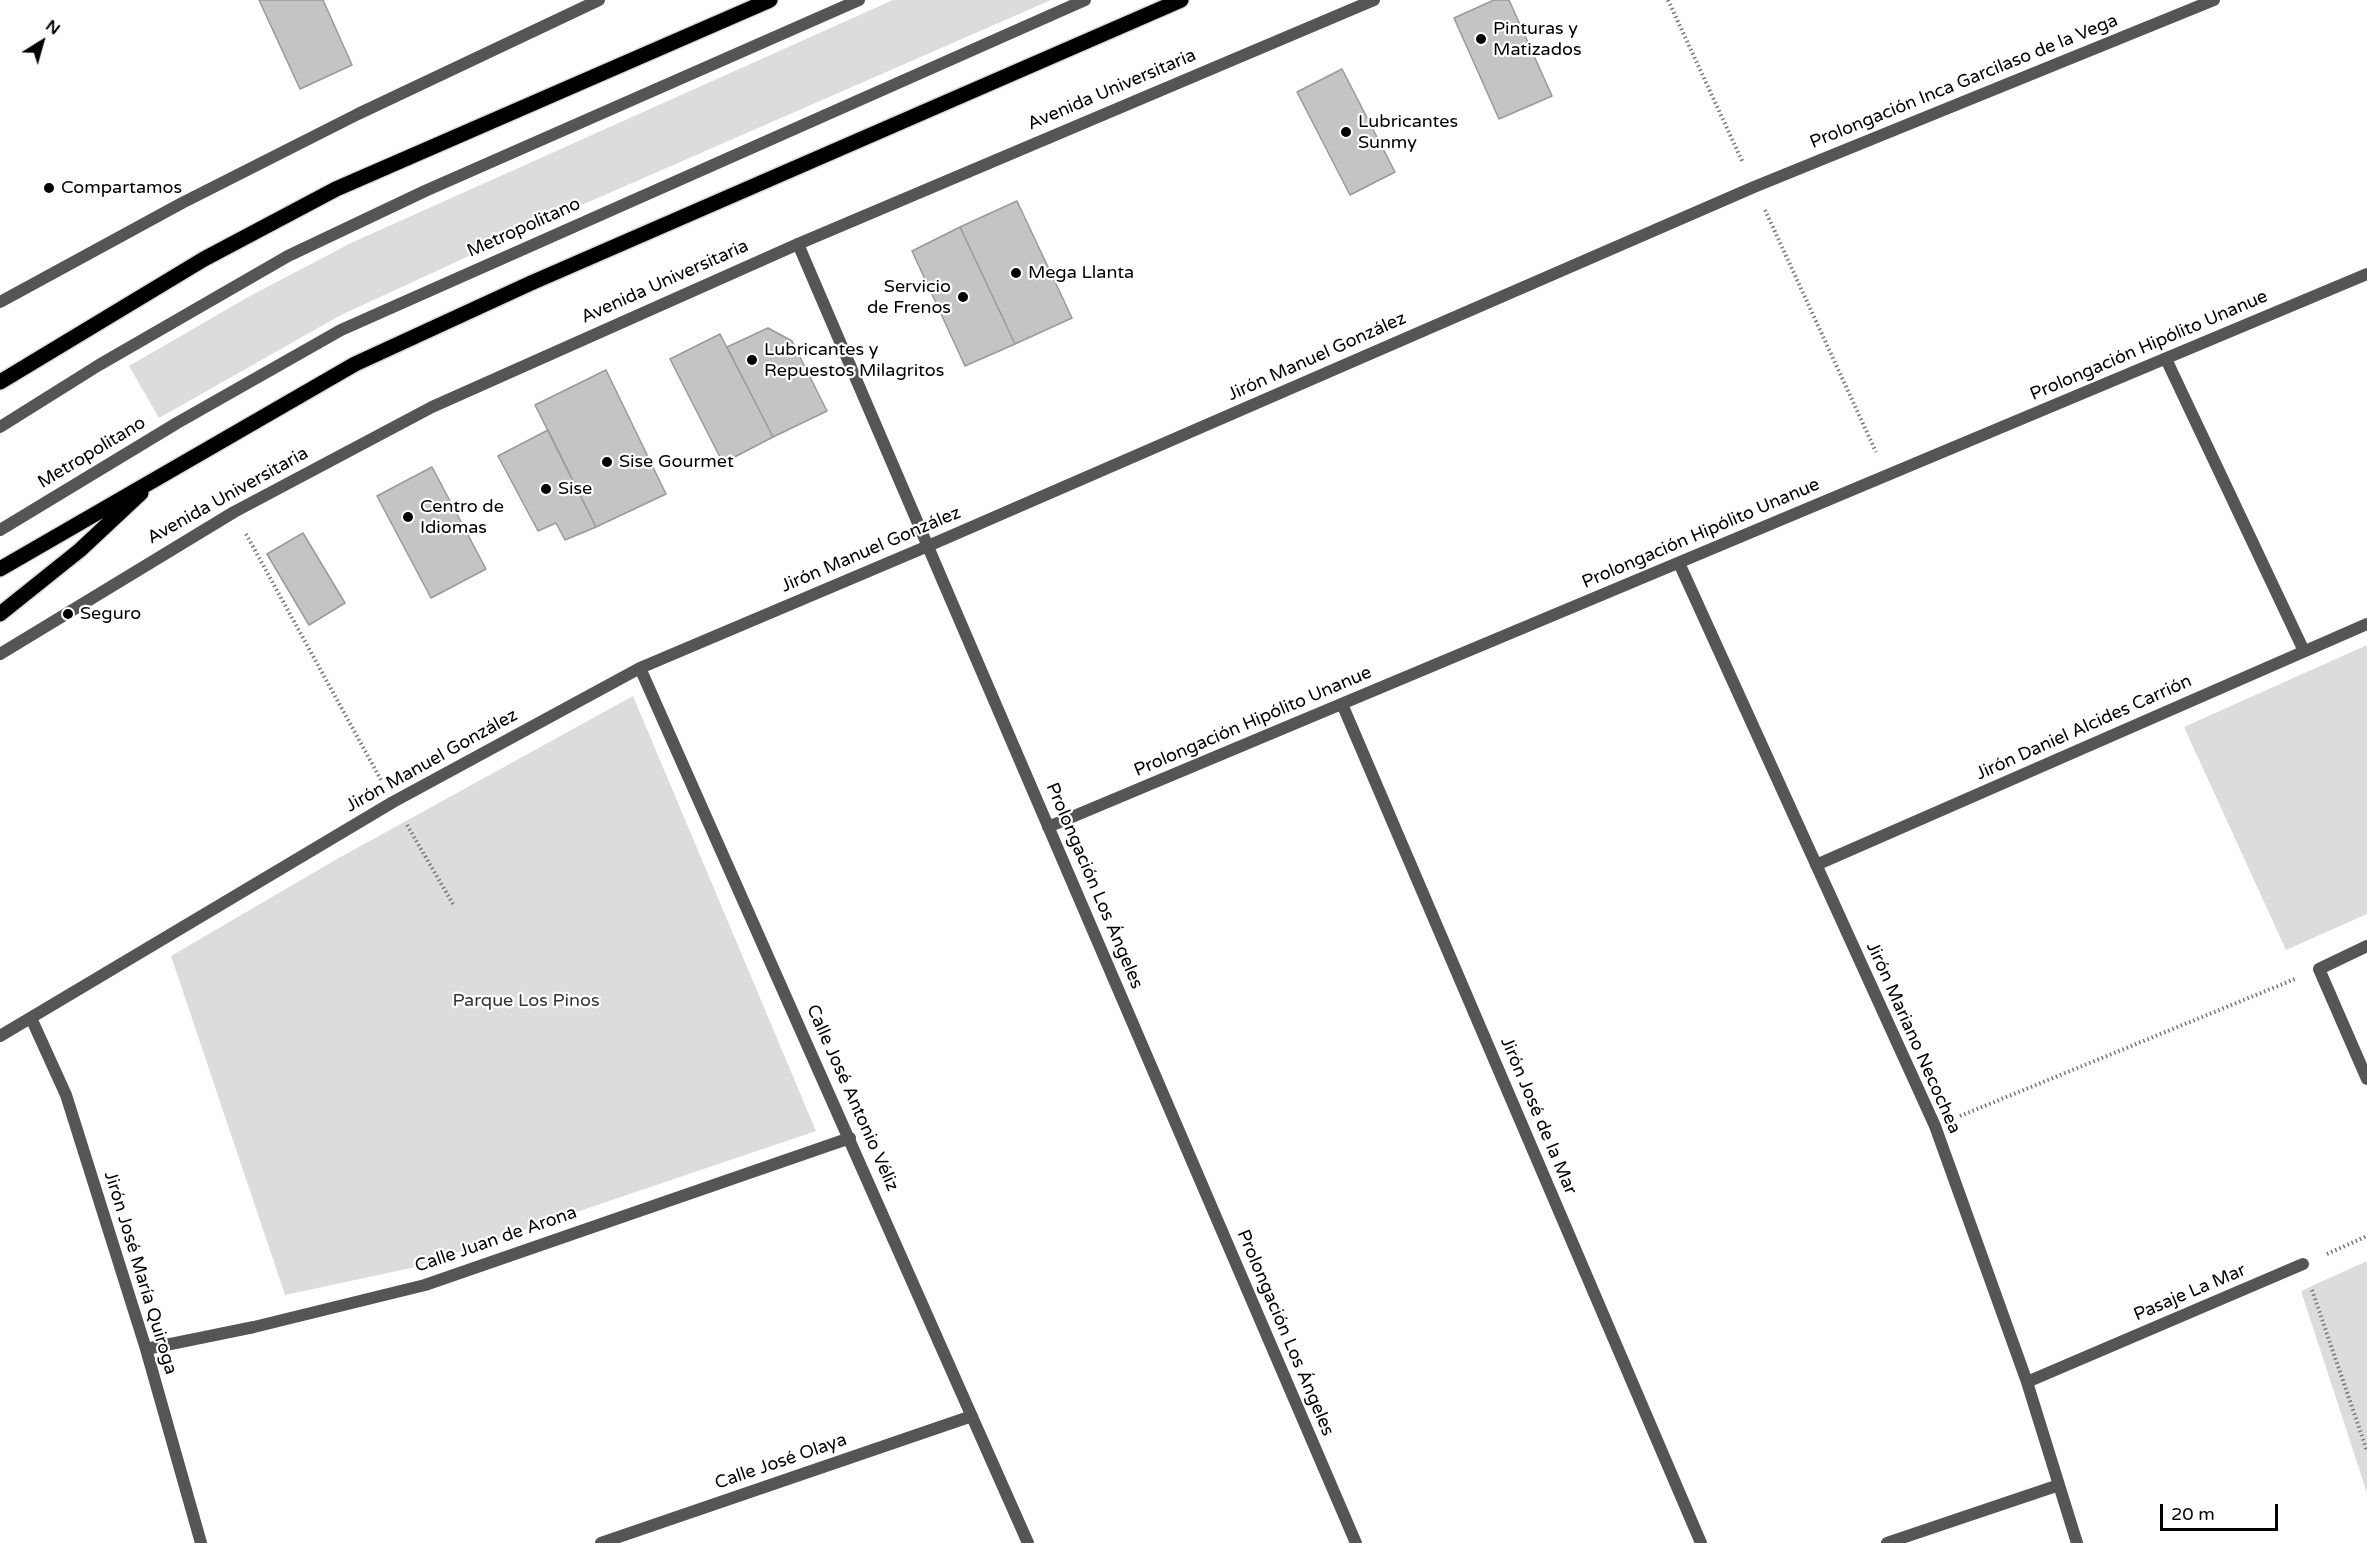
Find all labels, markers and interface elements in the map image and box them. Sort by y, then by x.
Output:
street label: Prolongación Inca Garcilaso de la Vega [1807,10,2121,154]
north arrow [12,12,72,72]
text: N [42,16,64,39]
place label: Pinturas y Matizados [1493,18,1582,60]
marker: Pinturas y Matizados [1474,32,1488,46]
street label: Avenida Universitaria [1025,45,1199,135]
place label: Lubricantes Sunmy [1358,111,1458,154]
marker: Lubricantes Sunmy [1339,125,1353,139]
place label: Compartamos [61,177,182,199]
marker: Compartamos [42,181,56,195]
street label: Metropolitano [464,193,584,263]
street label: Avenida Universitaria [578,235,752,329]
place label: Mega Llanta [1028,262,1134,284]
marker: Mega Llanta [1009,266,1023,280]
place label: Servicio de Frenos [867,276,951,318]
street label: Prolongación Hipólito Unanue [2027,286,2271,406]
marker: Servicio de Frenos [956,290,970,304]
street label: Jirón Manuel González [1224,308,1410,406]
place label: Lubricantes y Repuestos Milagritos [764,339,944,382]
marker: Lubricantes y Repuestos Milagritos [745,353,759,367]
street label: Metropolitano [34,412,150,494]
street label: Avenida Universitaria [144,443,312,549]
place label: Sise Gourmet [619,451,734,473]
marker: Sise Gourmet [600,455,614,469]
street label: Prolongación Hipólito Unanue [1579,474,1823,594]
place label: Sise [558,478,592,500]
marker: Sise [539,482,553,496]
place label: Centro de Idiomas [420,496,504,538]
street label: Jirón Manuel González [778,502,964,598]
marker: Centro de Idiomas [401,510,415,524]
place label: Seguro [80,603,141,625]
marker: Seguro [61,607,75,621]
street label: Prolongación Hipólito Unanue [1131,662,1375,782]
street label: Jirón Daniel Alcides Carrión [1973,671,2195,785]
street label: Jirón Manuel González [342,705,522,817]
street label: Prolongación Los Ángeles [1041,780,1147,992]
street label: Jirón Mariano Necochea [1861,939,1965,1137]
park label: Parque Los Pinos [452,990,600,1012]
street label: Calle José Antonio Véliz [801,1001,903,1195]
street label: Jirón José de la Mar [1495,1034,1581,1198]
street label: Jirón José María Quiroga [99,1169,181,1377]
street label: Calle Juan de Arona [412,1202,580,1278]
street label: Prolongación Los Ángeles [1232,1227,1338,1439]
street label: Pasaje La Mar [2131,1260,2249,1326]
street label: Calle José Olaya [712,1429,850,1495]
scale bar [2163,1492,2282,1530]
text: 20 m [2171,1503,2215,1525]

